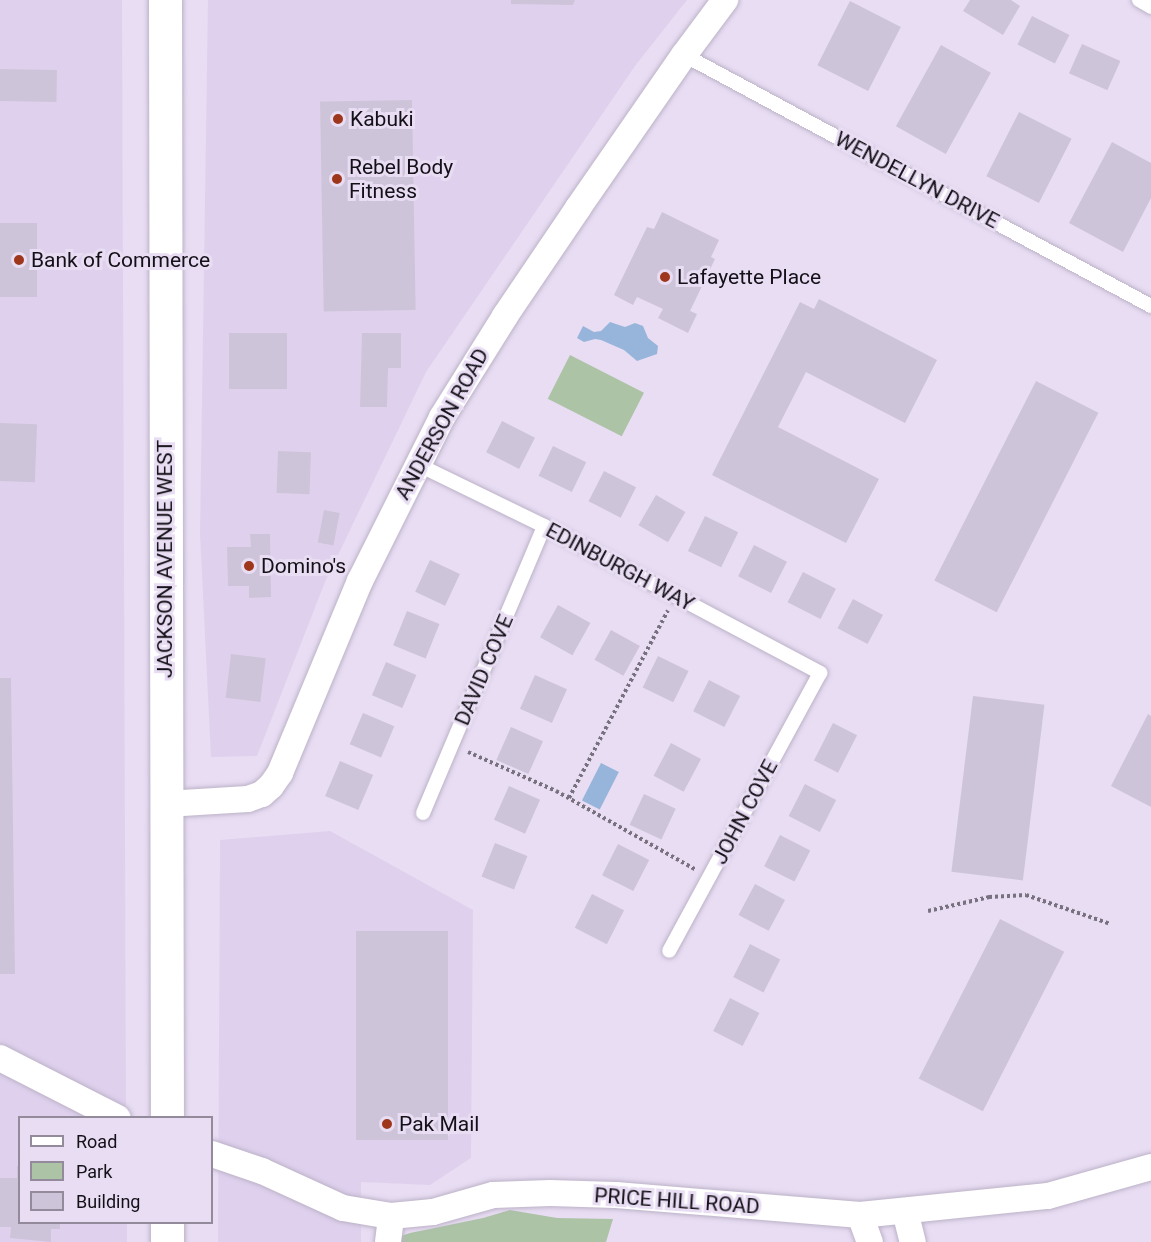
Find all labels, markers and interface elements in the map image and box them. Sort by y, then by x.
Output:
place label: Kabuki [350,106,414,132]
marker: Kabuki [331,112,345,126]
street label: WENDELLYN DRIVE [831,126,1003,234]
place label: Rebel Body Fitness [349,154,453,204]
marker: Rebel Body Fitness [330,172,344,186]
place label: Bank of Commerce [31,247,210,273]
marker: Bank of Commerce [12,253,26,267]
place label: Lafayette Place [677,264,821,290]
marker: Lafayette Place [658,270,672,284]
street label: ANDERSON ROAD [390,344,494,504]
street label: JACKSON AVENUE WEST [152,440,178,678]
street label: EDINBURGH WAY [542,517,698,617]
place label: Domino's [261,553,346,579]
marker: Domino's [242,559,256,573]
street label: DAVID COVE [449,611,519,729]
street label: JOHN COVE [707,756,783,868]
place label: Pak Mail [399,1111,479,1137]
legend [18,1116,213,1224]
marker: Pak Mail [380,1117,394,1131]
text: Road [76,1131,117,1152]
text: Park [76,1161,112,1182]
street label: PRICE HILL ROAD [593,1183,761,1219]
text: Building [76,1191,140,1212]

